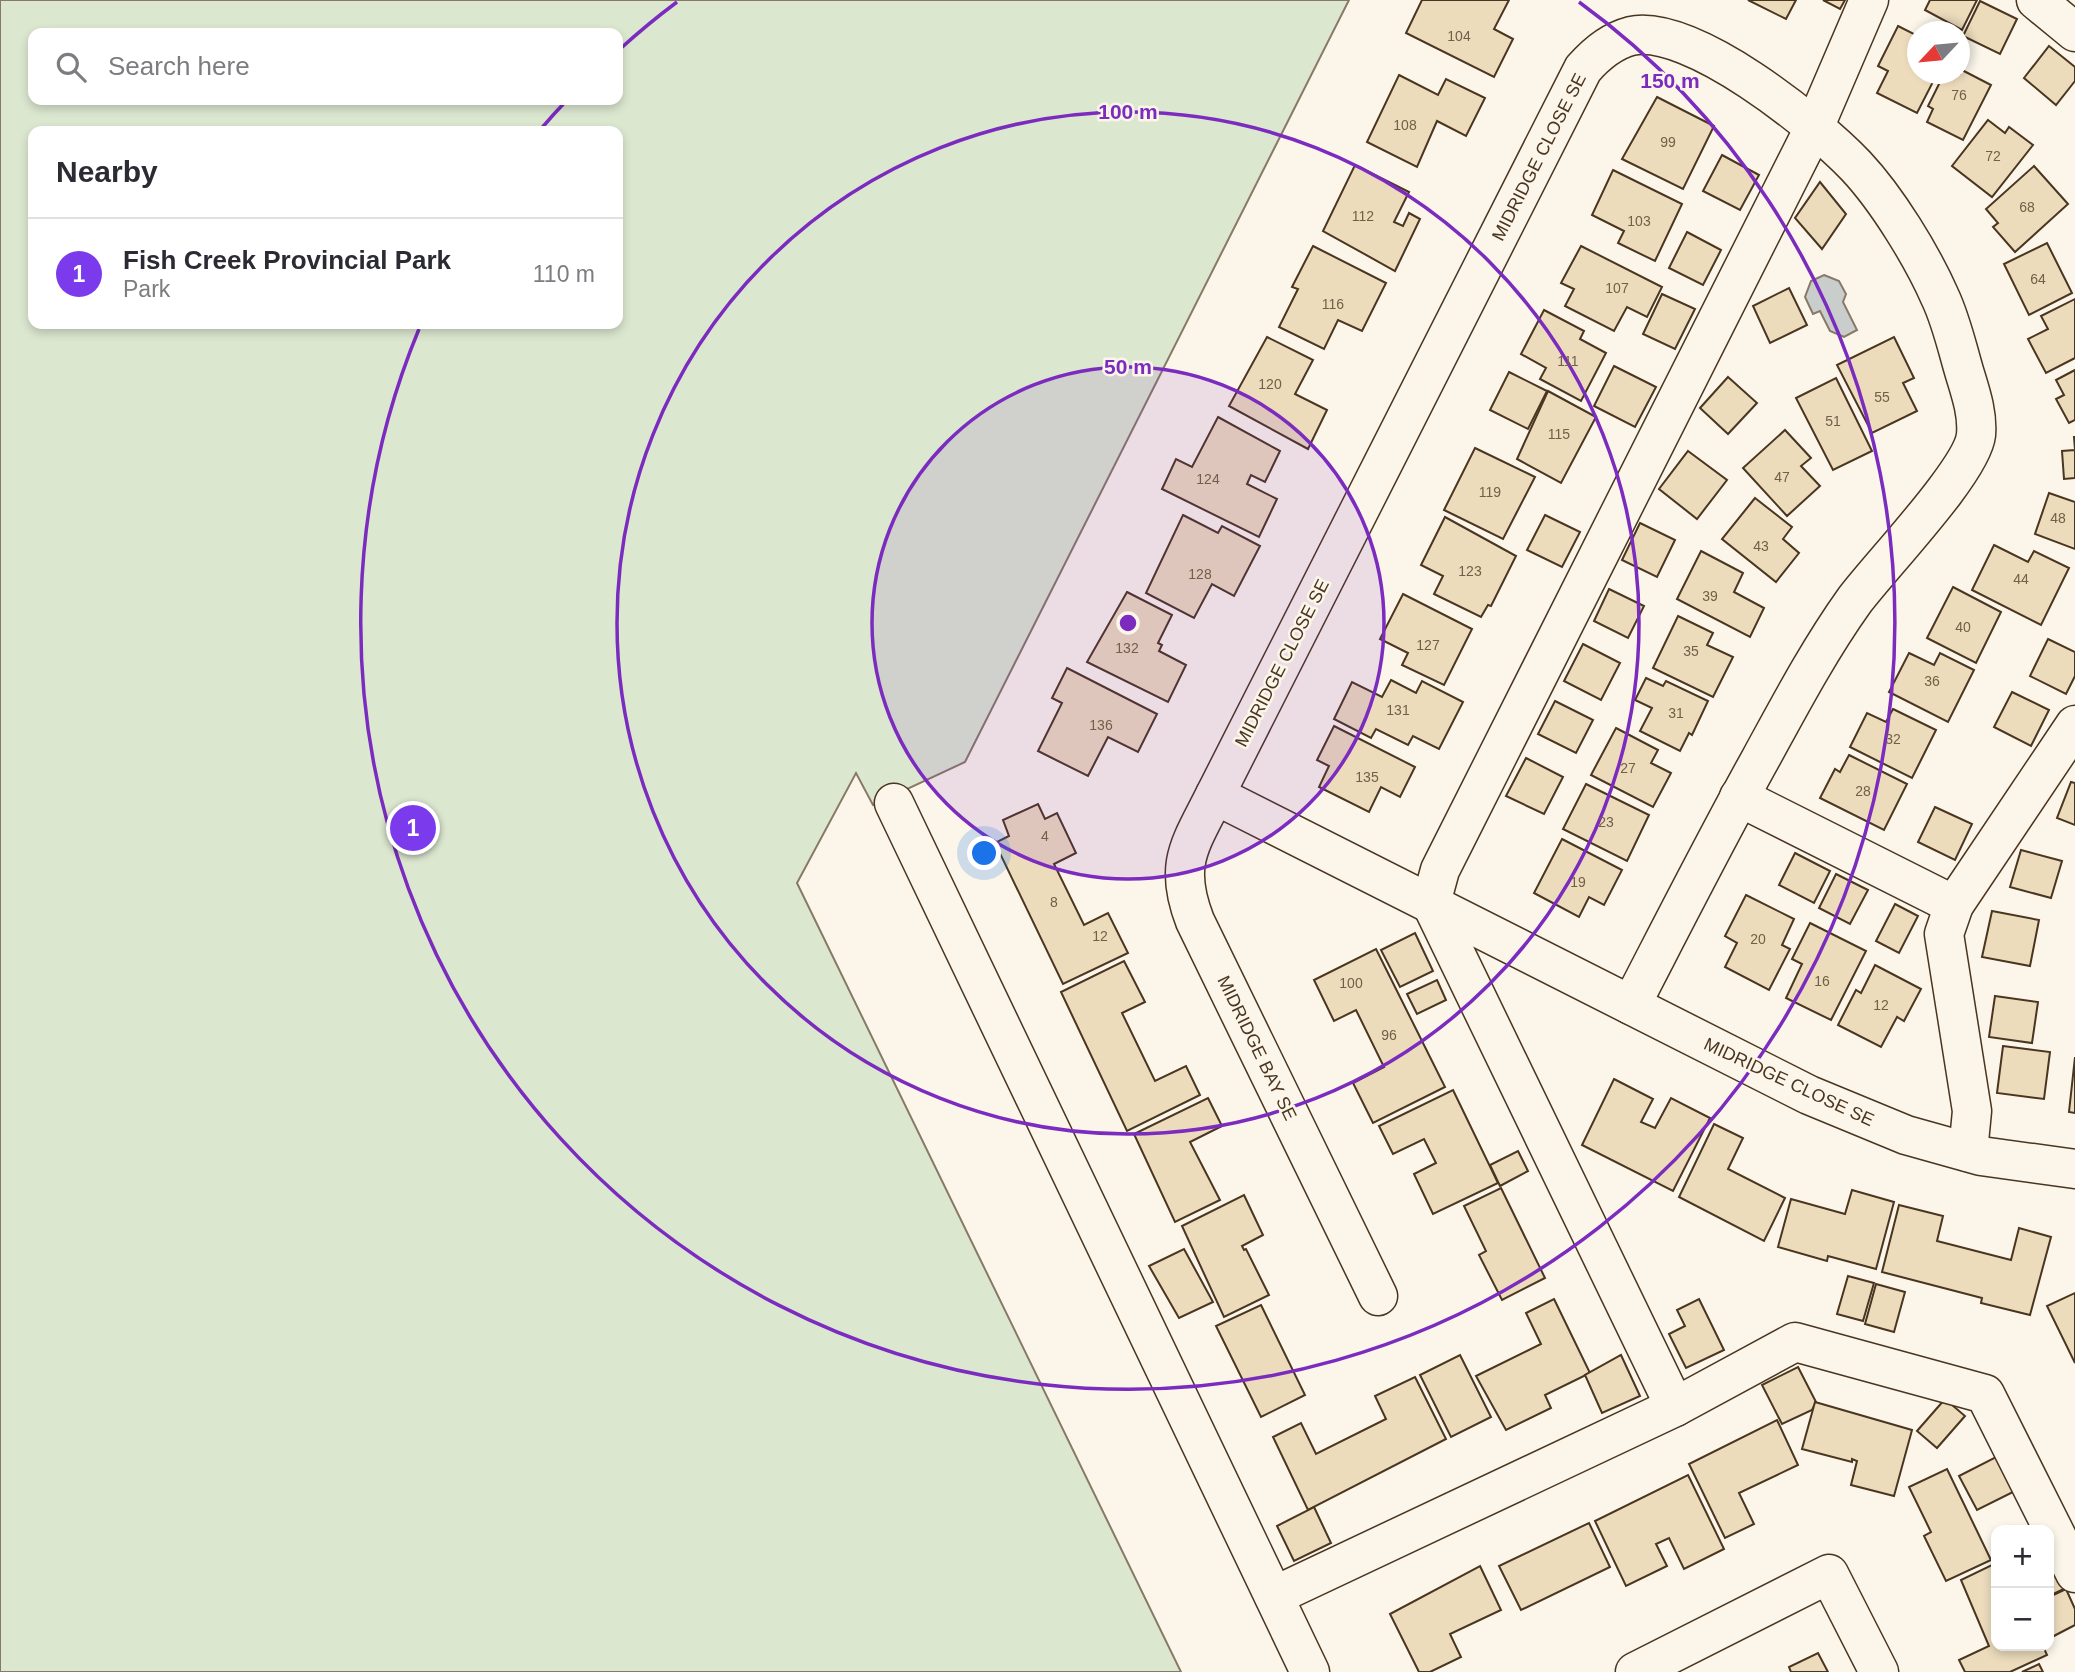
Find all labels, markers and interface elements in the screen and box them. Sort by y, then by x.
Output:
north arrow [1907,21,1970,84]
search box [28,28,623,105]
house number: 104 [1447,28,1471,44]
icon: search [52,48,90,86]
text: Search here [108,51,250,81]
text: 150 m [1640,69,1700,92]
street label: MIDRIDGE CLOSE SE [1488,70,1590,244]
house number: 76 [1951,87,1967,103]
text: 100 m [1098,100,1158,123]
house number: 108 [1393,117,1417,133]
house number: 99 [1660,134,1676,150]
house number: 72 [1985,148,2001,164]
text: Nearby [56,155,158,188]
house number: 68 [2019,199,2035,215]
house number: 112 [1352,208,1374,224]
house number: 103 [1627,213,1651,229]
text: Fish Creek Provincial Park [123,245,451,275]
text: 1 [73,261,85,287]
text: 110 m [533,261,595,287]
house number: 64 [2030,271,2046,287]
text: Park [123,276,170,302]
house number: 107 [1605,280,1629,296]
house number: 116 [1322,296,1344,312]
house number: 111 [1557,353,1579,369]
text: 50 m [1104,355,1152,378]
house number: 120 [1258,376,1282,392]
house number: 55 [1874,389,1890,405]
house number: 51 [1825,413,1841,429]
house number: 115 [1548,426,1570,442]
house number: 47 [1774,469,1790,485]
house number: 124 [1196,471,1220,487]
house number: 119 [1479,484,1501,500]
house number: 48 [2050,510,2066,526]
house number: 43 [1753,538,1769,554]
house number: 123 [1458,563,1482,579]
house number: 128 [1188,566,1212,582]
house number: 44 [2013,571,2029,587]
street label: MIDRIDGE CLOSE SE [1231,576,1333,750]
house number: 39 [1702,588,1718,604]
centre of rings [1116,611,1140,635]
house number: 40 [1955,619,1971,635]
house number: 127 [1416,637,1440,653]
house number: 132 [1115,640,1139,656]
house number: 35 [1683,643,1699,659]
house number: 36 [1924,673,1940,689]
house number: 131 [1386,702,1410,718]
house number: 31 [1668,705,1684,721]
house number: 136 [1089,717,1113,733]
house number: 32 [1885,731,1901,747]
house number: 27 [1620,760,1636,776]
house number: 135 [1355,769,1379,785]
house number: 28 [1855,783,1871,799]
pin: 1 [390,802,436,854]
house number: 23 [1598,814,1614,830]
house number: 4 [1041,828,1049,844]
your location [967,836,1001,870]
house number: 19 [1570,874,1586,890]
house number: 8 [1050,894,1058,910]
house number: 12 [1092,928,1108,944]
house number: 20 [1750,931,1766,947]
street label: MIDRIDGE BAY SE [1213,972,1301,1124]
house number: 16 [1814,973,1830,989]
house number: 100 [1339,975,1363,991]
house number: 12 [1873,997,1889,1013]
house number: 96 [1381,1027,1397,1043]
street label: MIDRIDGE CLOSE SE [1701,1034,1877,1130]
map controls [1991,1525,2054,1651]
button: + [1991,1525,2054,1588]
button: − [1991,1588,2054,1651]

